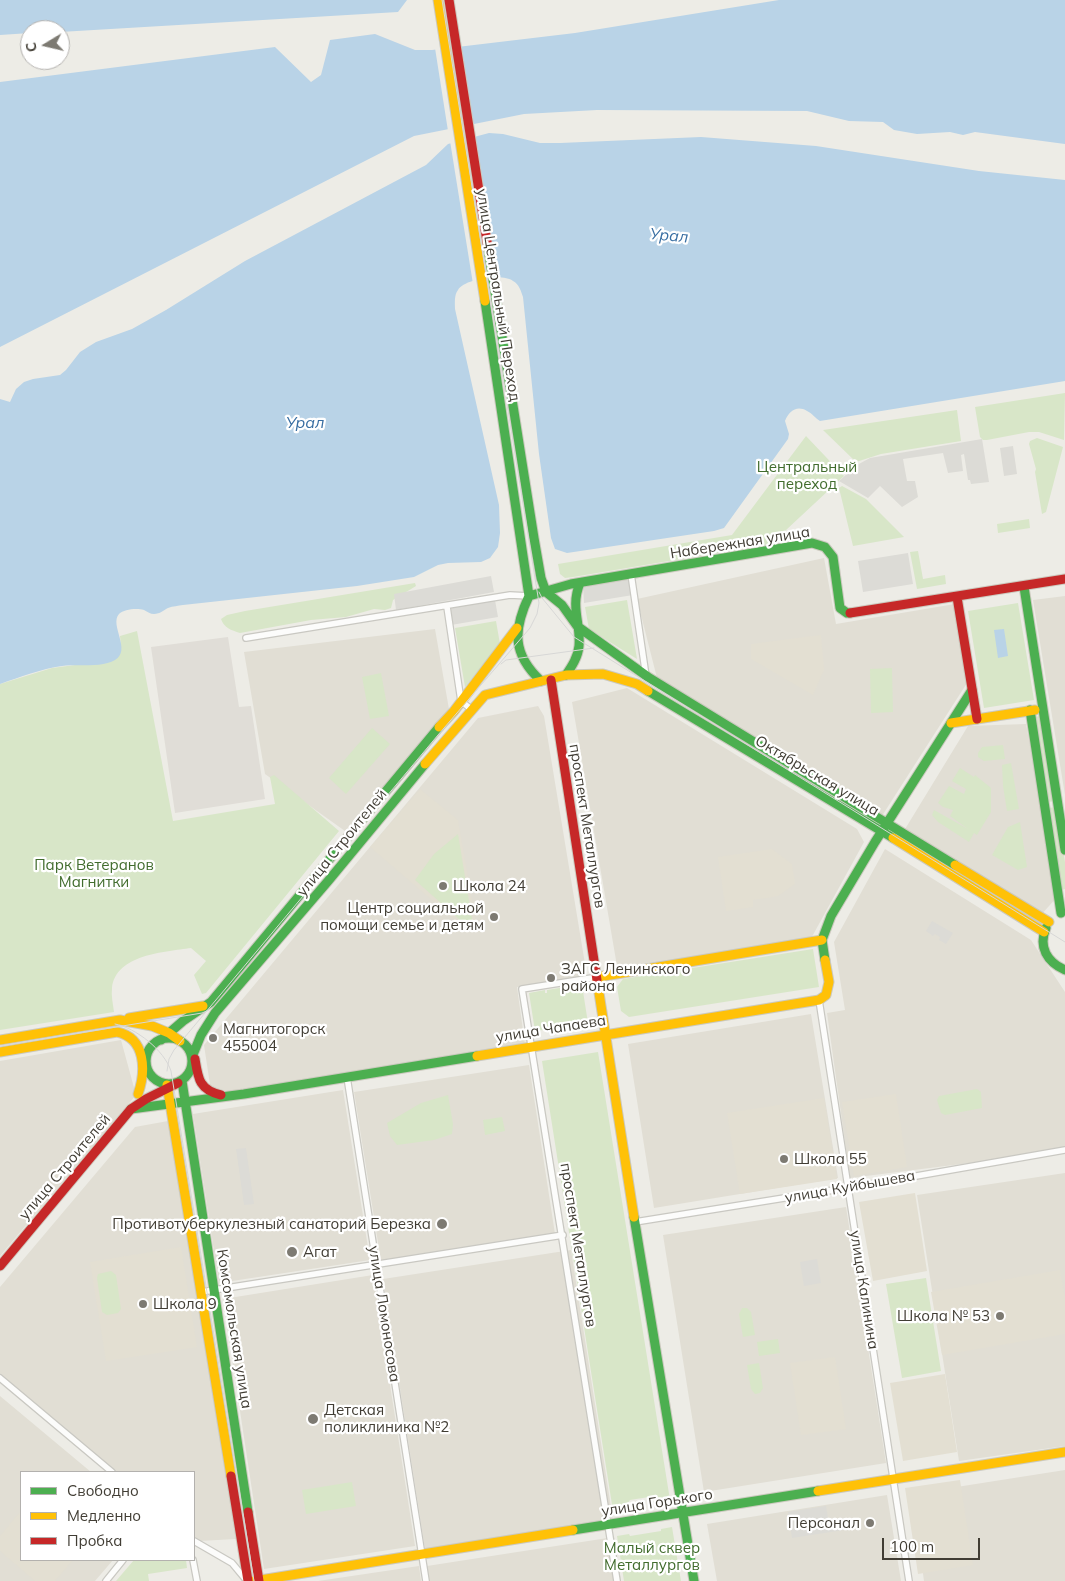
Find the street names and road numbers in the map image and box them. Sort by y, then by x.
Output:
street label: улица Центральный Переход [472,187,524,403]
street label: Набережная улица [669,523,811,563]
street label: Октябрьская улица [752,732,882,820]
street label: проспект Металлургов [565,743,609,909]
street label: улица Строителей [293,786,391,900]
street label: улица Чапаева [495,1011,607,1047]
street label: улица Строителей [15,1110,115,1224]
street label: проспект Металлургов [556,1162,600,1328]
street label: улица Куйбышева [783,1167,917,1207]
street label: улица Калинина [846,1229,882,1351]
street label: улица Ломоносова [364,1244,404,1384]
street label: Комсомольская улица [213,1248,255,1410]
street label: улица Горького [600,1485,714,1521]

